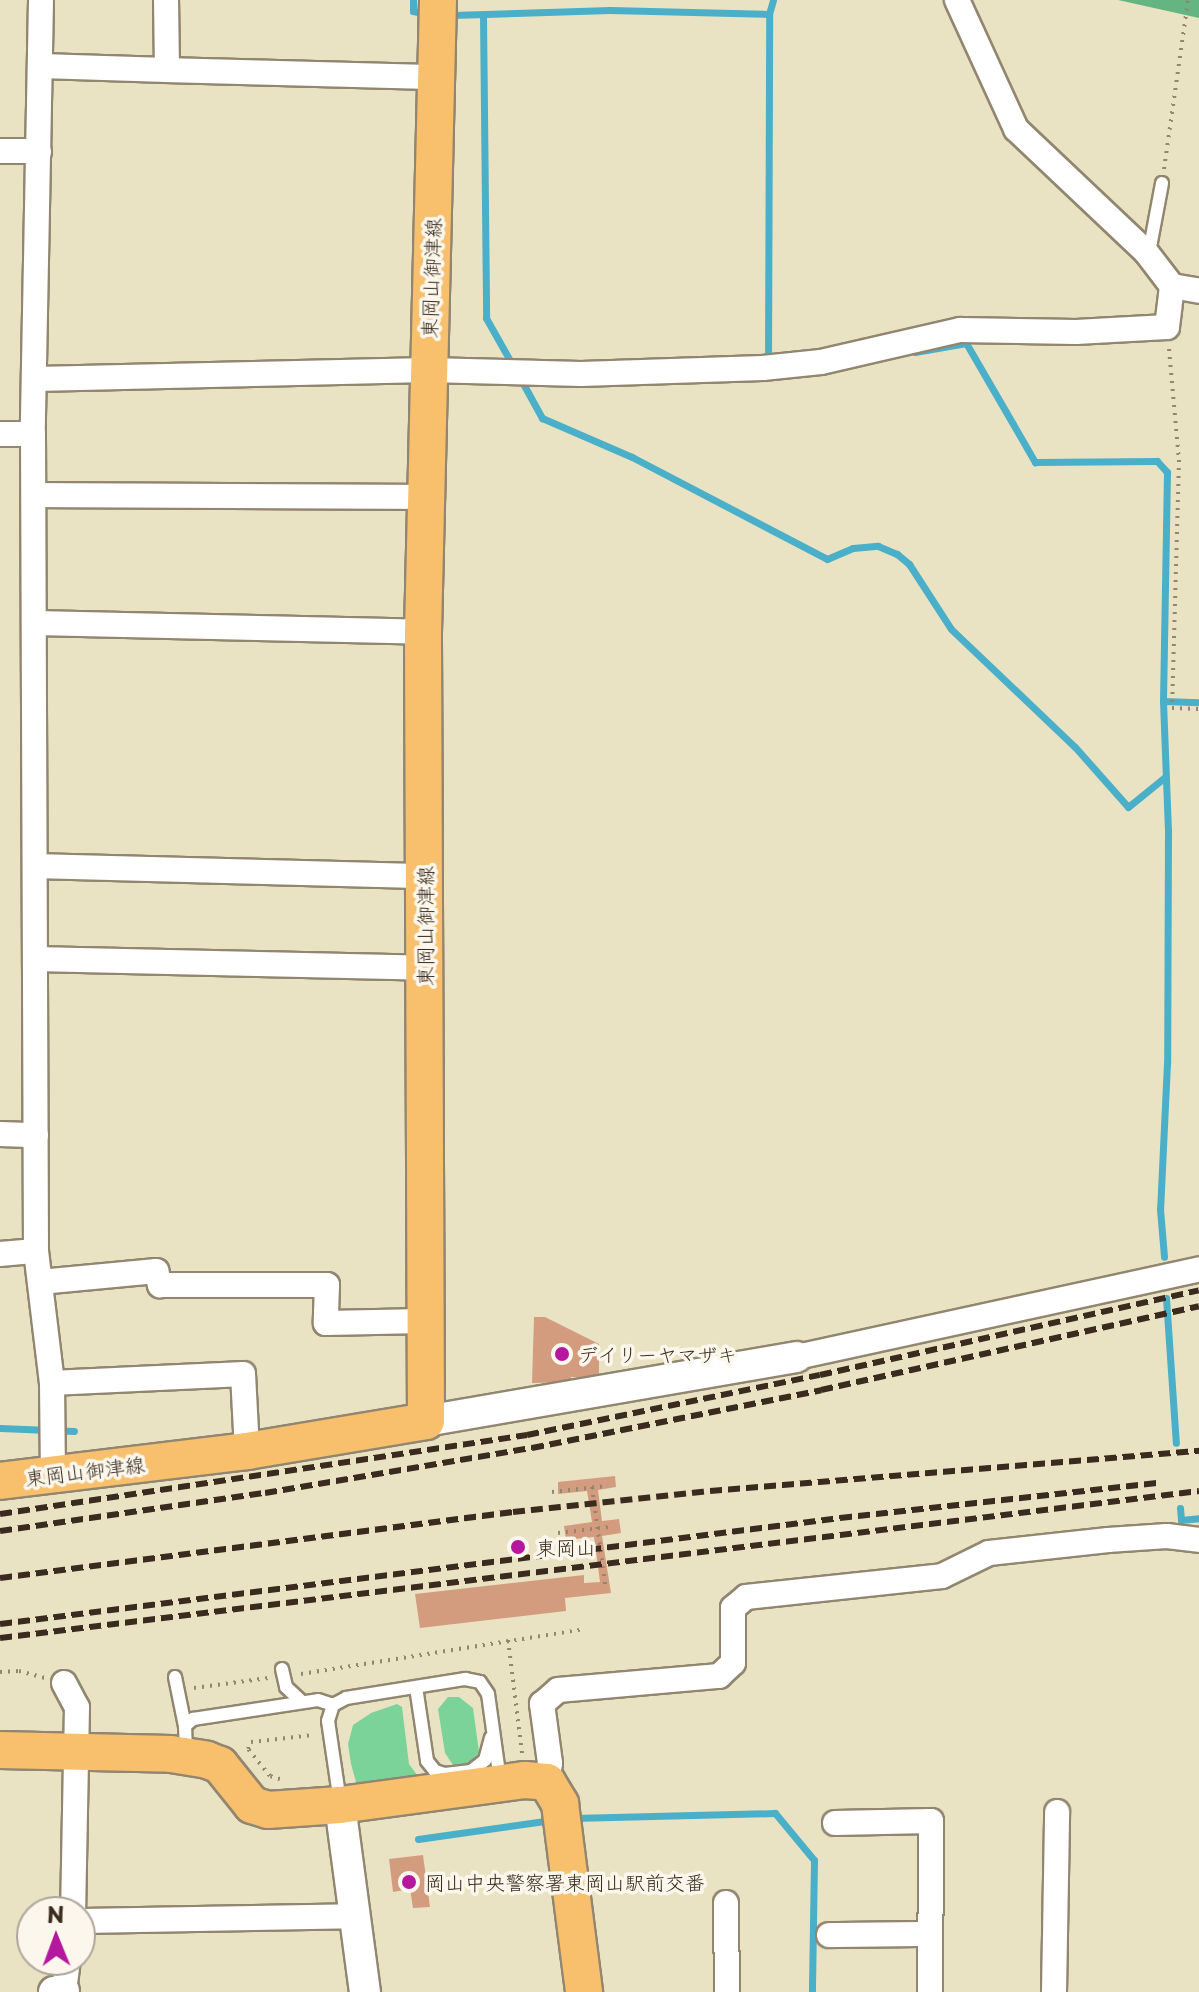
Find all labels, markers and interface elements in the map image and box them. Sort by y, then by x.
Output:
street label: 東岡山御津線 [417,218,445,338]
street label: 東岡山御津線 [413,866,437,986]
place label: デイリーヤマザキ [578,1342,738,1366]
marker: デイリーヤマザキ [553,1345,571,1363]
street label: 東岡山御津線 [24,1452,146,1490]
place label: 東岡山 [536,1535,596,1559]
marker: 東岡山 [507,1536,529,1558]
place label: 岡山中央警察署東岡山駅前交番 [425,1870,705,1894]
marker: 岡山中央警察署東岡山駅前交番 [400,1873,418,1891]
north arrow [16,1896,96,1976]
text: N [47,1897,65,1930]

